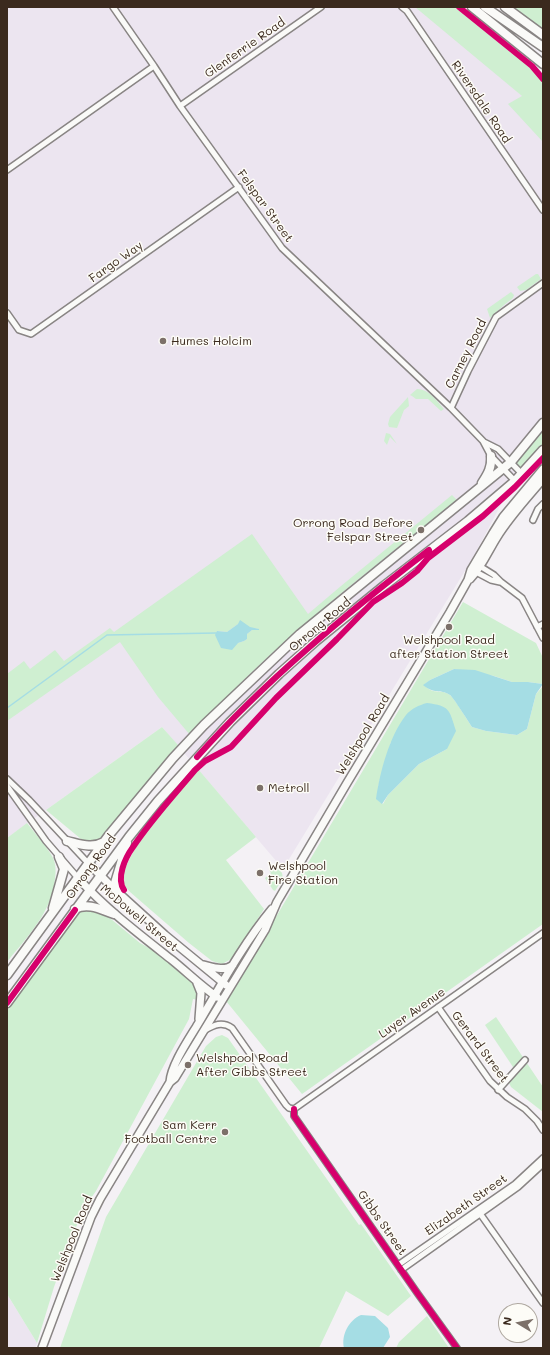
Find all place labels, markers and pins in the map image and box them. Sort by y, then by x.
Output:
place label: Humes Holcim [171,334,252,348]
marker: Humes Holcim [158,336,168,346]
place label: Orrong Road Before Felspar Street [293,516,413,544]
marker: Orrong Road Before Felspar Street [416,525,426,535]
marker: Welshpool Road after Station Street [444,622,454,632]
place label: Welshpool Road after Station Street [390,633,508,661]
place label: Metroll [268,781,309,795]
marker: Metroll [255,783,265,793]
place label: Welshpool Fire Station [268,859,338,887]
marker: Welshpool Fire Station [255,868,265,878]
place label: Welshpool Road After Gibbs Street [196,1051,307,1079]
marker: Welshpool Road After Gibbs Street [183,1060,193,1070]
place label: Sam Kerr Football Centre [124,1118,217,1146]
marker: Sam Kerr Football Centre [220,1127,230,1137]

